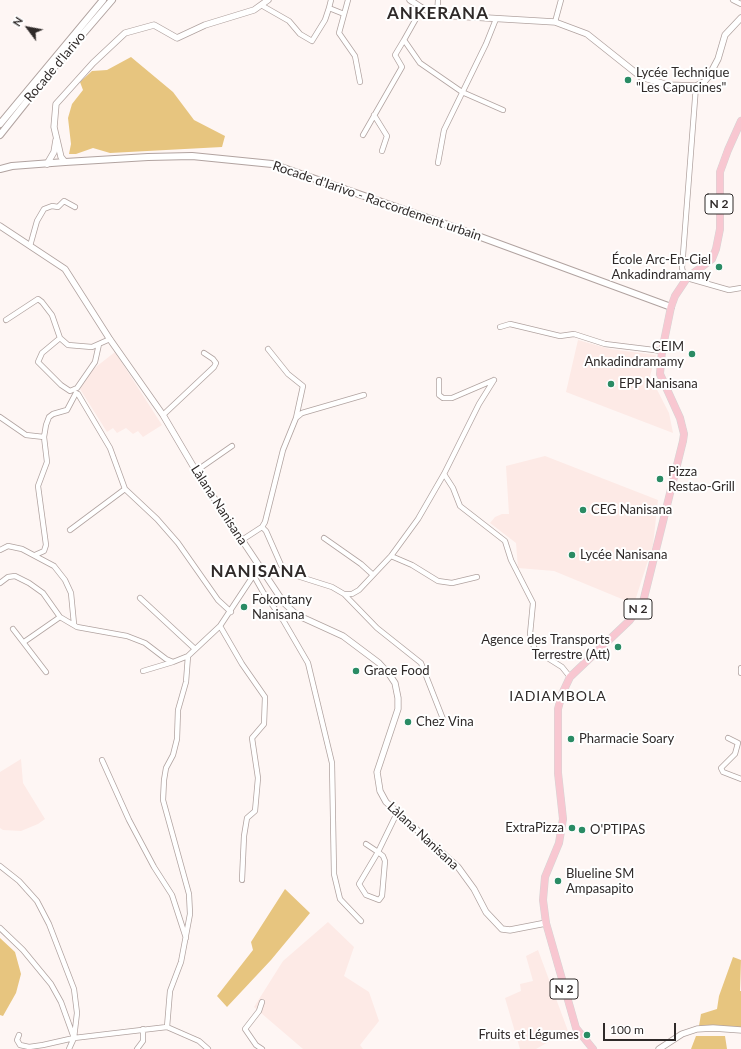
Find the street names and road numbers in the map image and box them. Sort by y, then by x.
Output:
street label: Rocade d'Iarivo [21,29,89,105]
street label: Rocade d'Iarivo - Raccordement urbain [271,158,483,244]
road number: N 2 [705,194,733,214]
street label: Làlana Nanisana [187,462,251,548]
road number: N 2 [624,599,652,619]
street label: Làlana Nanisana [384,799,462,873]
road number: N 2 [550,979,578,999]

